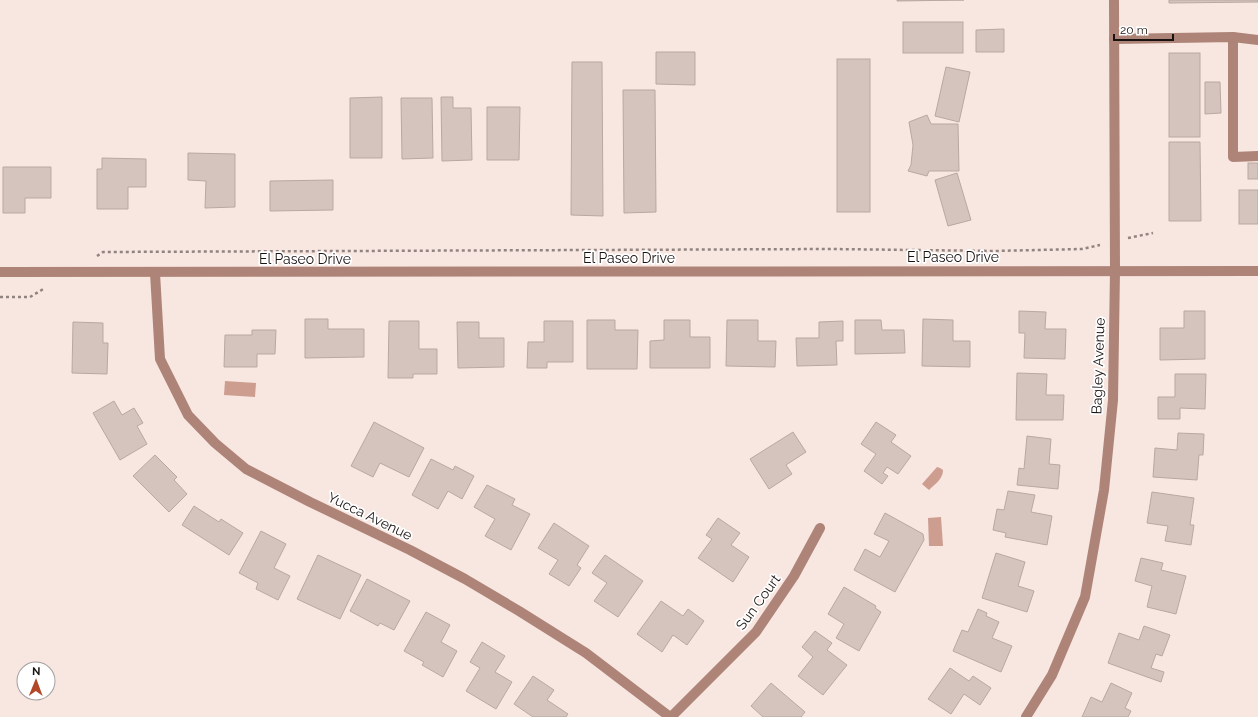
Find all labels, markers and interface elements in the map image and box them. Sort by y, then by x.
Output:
scale bar [1114,16,1173,42]
text: 20 m [1120,23,1148,37]
street label: El Paseo Drive [907,249,999,265]
street label: El Paseo Drive [583,250,675,266]
street label: El Paseo Drive [259,251,351,267]
street label: Bagley Avenue [1088,317,1108,415]
street label: Yucca Avenue [325,489,415,543]
street label: Sun Court [733,571,784,633]
north arrow [16,661,56,701]
text: N [32,665,40,678]

